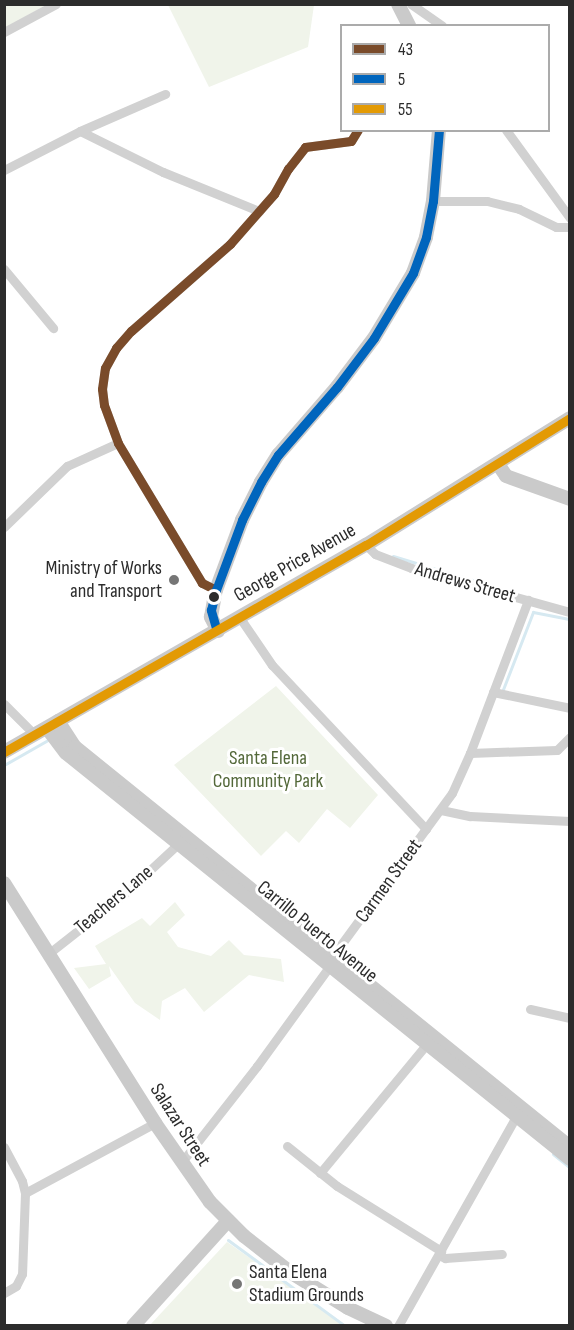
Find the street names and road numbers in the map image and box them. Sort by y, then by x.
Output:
street label: George Price Avenue [230,518,360,608]
street label: Andrews Street [412,557,518,609]
street label: Carmen Street [351,834,427,928]
street label: Teachers Lane [70,860,158,940]
street label: Carrillo Puerto Avenue [252,876,382,988]
street label: Salazar Street [144,1079,216,1171]

